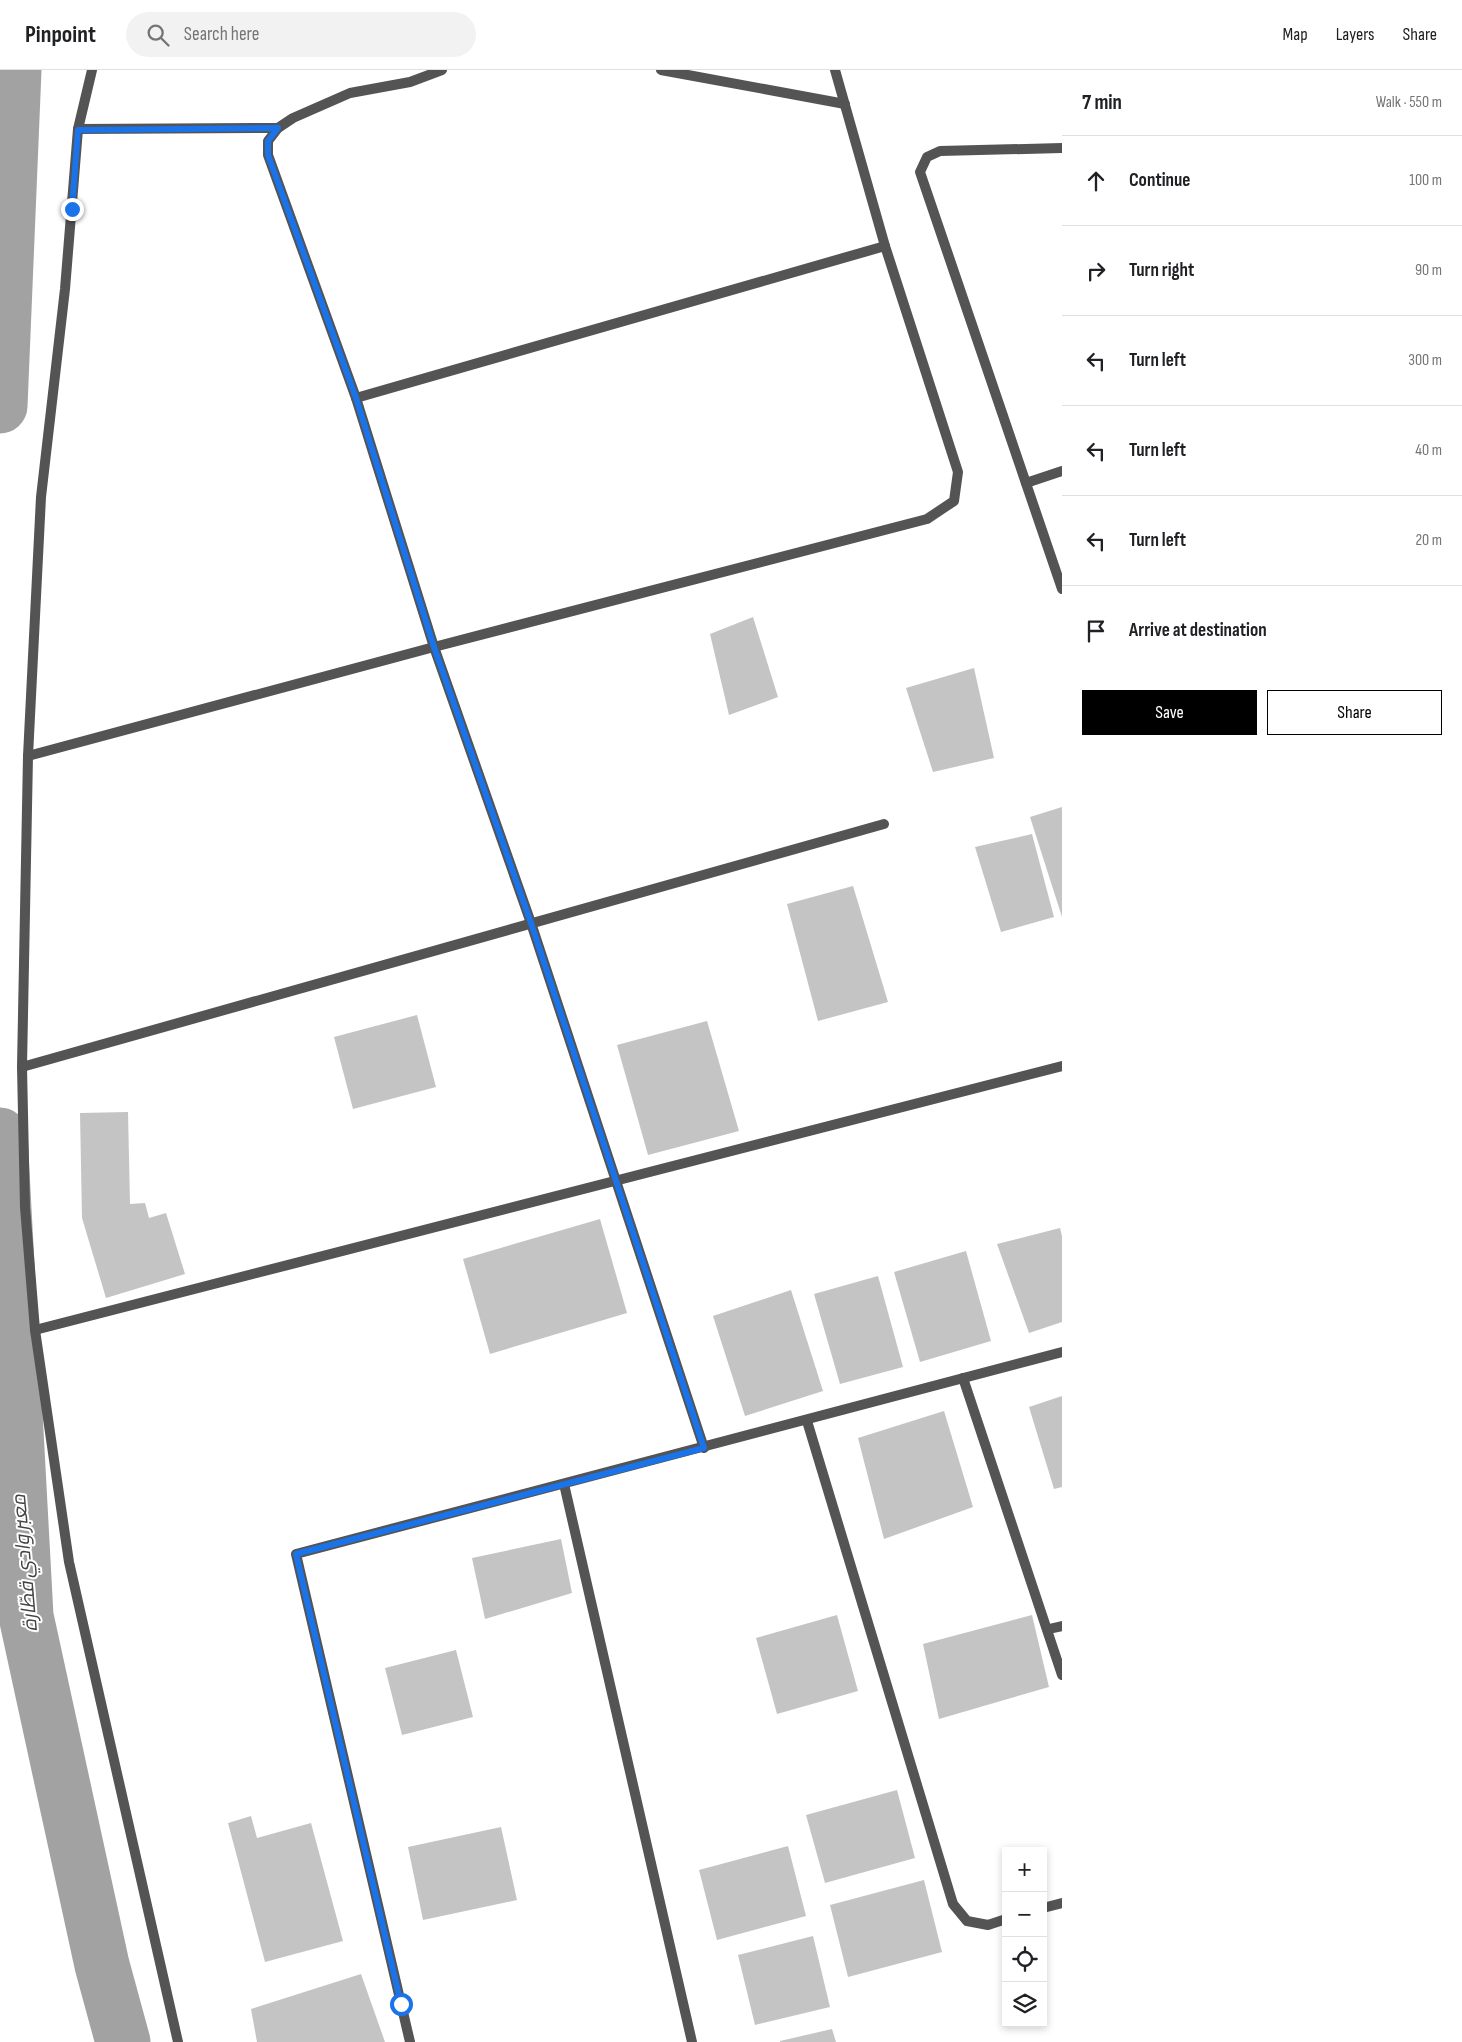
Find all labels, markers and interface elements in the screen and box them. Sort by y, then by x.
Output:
search box [126,12,476,57]
text: Pinpoint [25,20,96,49]
icon: search [144,21,172,49]
text: Search here [184,23,259,46]
text: Map [1283,24,1308,45]
text: Layers [1336,24,1375,45]
text: Share [1403,24,1437,45]
text: 7 min [1082,90,1122,115]
text: Walk · 550 m [1376,93,1442,112]
icon: ahead [1082,167,1110,195]
text: Continue [1129,169,1190,192]
text: 100 m [1409,171,1442,190]
route end [61,198,84,221]
icon: right [1082,257,1110,285]
text: Turn right [1129,259,1194,282]
text: 90 m [1415,261,1442,280]
icon: left [1082,347,1110,375]
text: Turn left [1129,349,1186,372]
text: 300 m [1408,351,1442,370]
icon: left [1082,437,1110,465]
text: Turn left [1129,439,1186,462]
text: 40 m [1415,441,1442,460]
icon: left [1082,527,1110,555]
text: Turn left [1129,529,1186,552]
text: 20 m [1415,531,1442,550]
icon: arrive [1082,617,1110,645]
text: Arrive at destination [1129,619,1267,642]
button: Save [1082,690,1257,735]
button: Share [1267,690,1442,735]
water label: معبر وادي قطّارة [7,1492,46,1633]
map controls [1002,1847,1047,2027]
button: + [1002,1847,1047,1892]
button: − [1002,1892,1047,1937]
button: locate [1002,1937,1047,1982]
button: layers [1002,1982,1047,2027]
route start [390,1993,413,2016]

